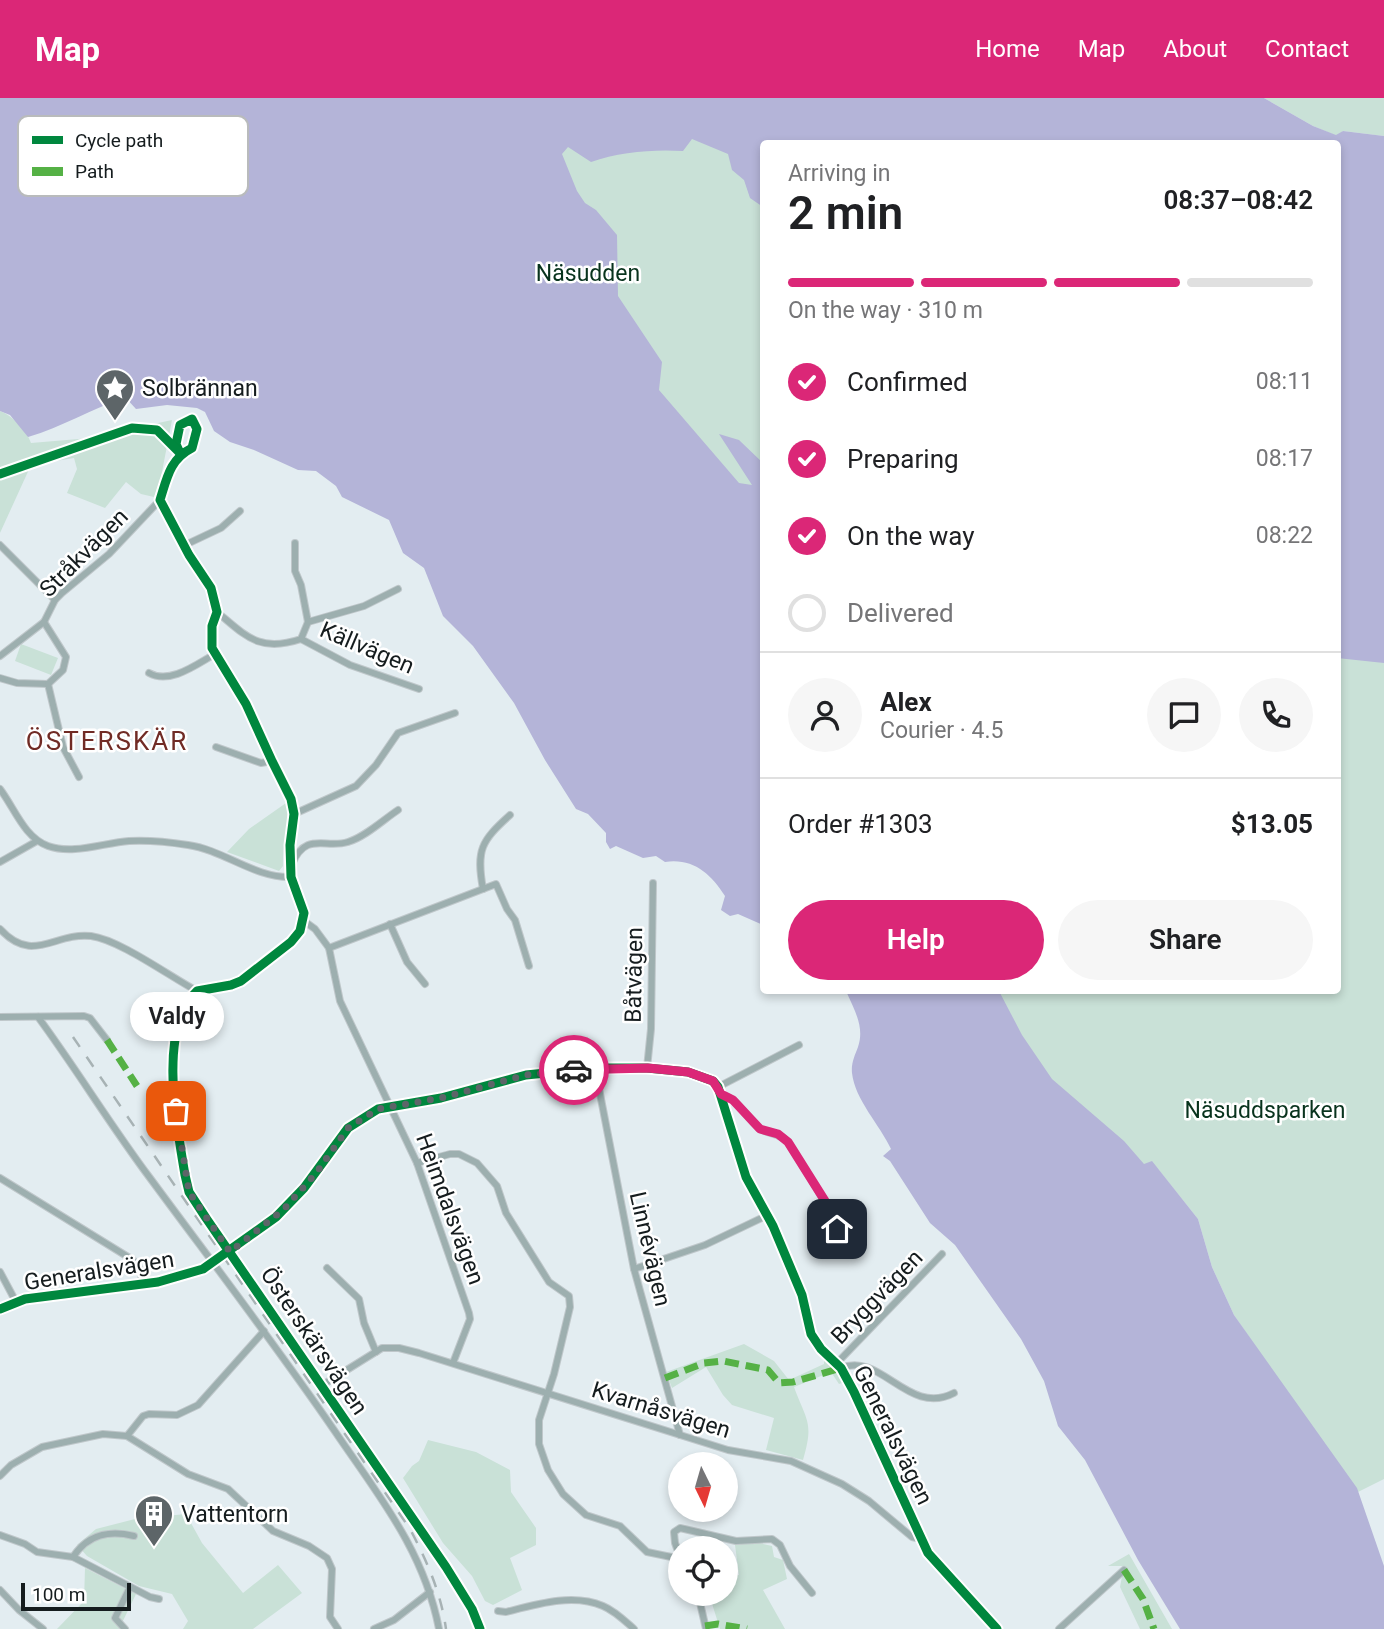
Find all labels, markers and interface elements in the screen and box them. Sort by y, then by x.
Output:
text: Map [35,30,100,69]
text: Home [975,35,1040,63]
text: Map [1078,35,1125,63]
text: About [1163,35,1227,63]
text: Contact [1265,35,1349,63]
legend [18,116,248,196]
text: Cycle path [75,129,163,152]
text: Path [75,160,114,183]
text: Arriving in [788,160,891,187]
text: 08:37–08:42 [1163,185,1313,215]
text: 2 min [788,186,903,240]
park label: Näsudden [536,260,640,287]
text: On the way · 310 m [788,297,983,324]
icon: check [788,363,826,401]
place icon: Solbrännan [94,367,136,422]
text: Confirmed [847,367,968,397]
text: 08:11 [1256,368,1313,395]
place label: Solbrännan [142,375,258,402]
icon: check [788,440,826,478]
text: Preparing [847,444,959,474]
text: 08:17 [1256,445,1313,472]
street label: Stråkvägen [34,503,134,603]
icon: check [788,517,826,555]
text: On the way [847,521,975,551]
text: 08:22 [1256,522,1313,549]
text: Delivered [847,598,954,628]
street label: Källvägen [316,616,418,680]
button: person [788,678,862,752]
button: chat [1147,678,1221,752]
button: phone [1239,678,1313,752]
text: Alex [880,687,932,717]
text: Courier · 4.5 [880,717,1003,744]
district label: ÖSTERSKÄR [26,726,188,756]
text: Order #1303 [788,809,933,839]
text: $13.05 [1231,809,1313,839]
button: Help [788,900,1044,980]
button: Share [1058,900,1313,980]
street label: Båtvägen [620,927,648,1023]
callout: Valdy [129,992,223,1041]
text: Valdy [148,1003,206,1030]
courier [539,1035,609,1105]
icon: car [555,1051,593,1089]
pin [146,1081,206,1141]
icon: bag [157,1092,195,1130]
park label: Näsuddsparken [1185,1097,1345,1124]
street label: Heimdalsvägen [410,1130,490,1288]
street label: Linnévägen [624,1189,676,1309]
pin [807,1199,867,1259]
icon: home [818,1210,856,1248]
street label: Bryggvägen [826,1244,928,1350]
street label: Generalsvägen [22,1246,176,1296]
street label: Österskärsvägen [255,1262,374,1420]
street label: Generalsvägen [848,1361,938,1509]
street label: Kvarnåsvägen [588,1376,734,1444]
north arrow [668,1452,738,1522]
map controls [668,1452,738,1606]
building icon: Vattentorn [133,1493,175,1548]
place label: Vattentorn [181,1501,289,1528]
button: locate [668,1536,738,1606]
scale bar [21,1580,131,1612]
text: 100 m [32,1583,85,1606]

